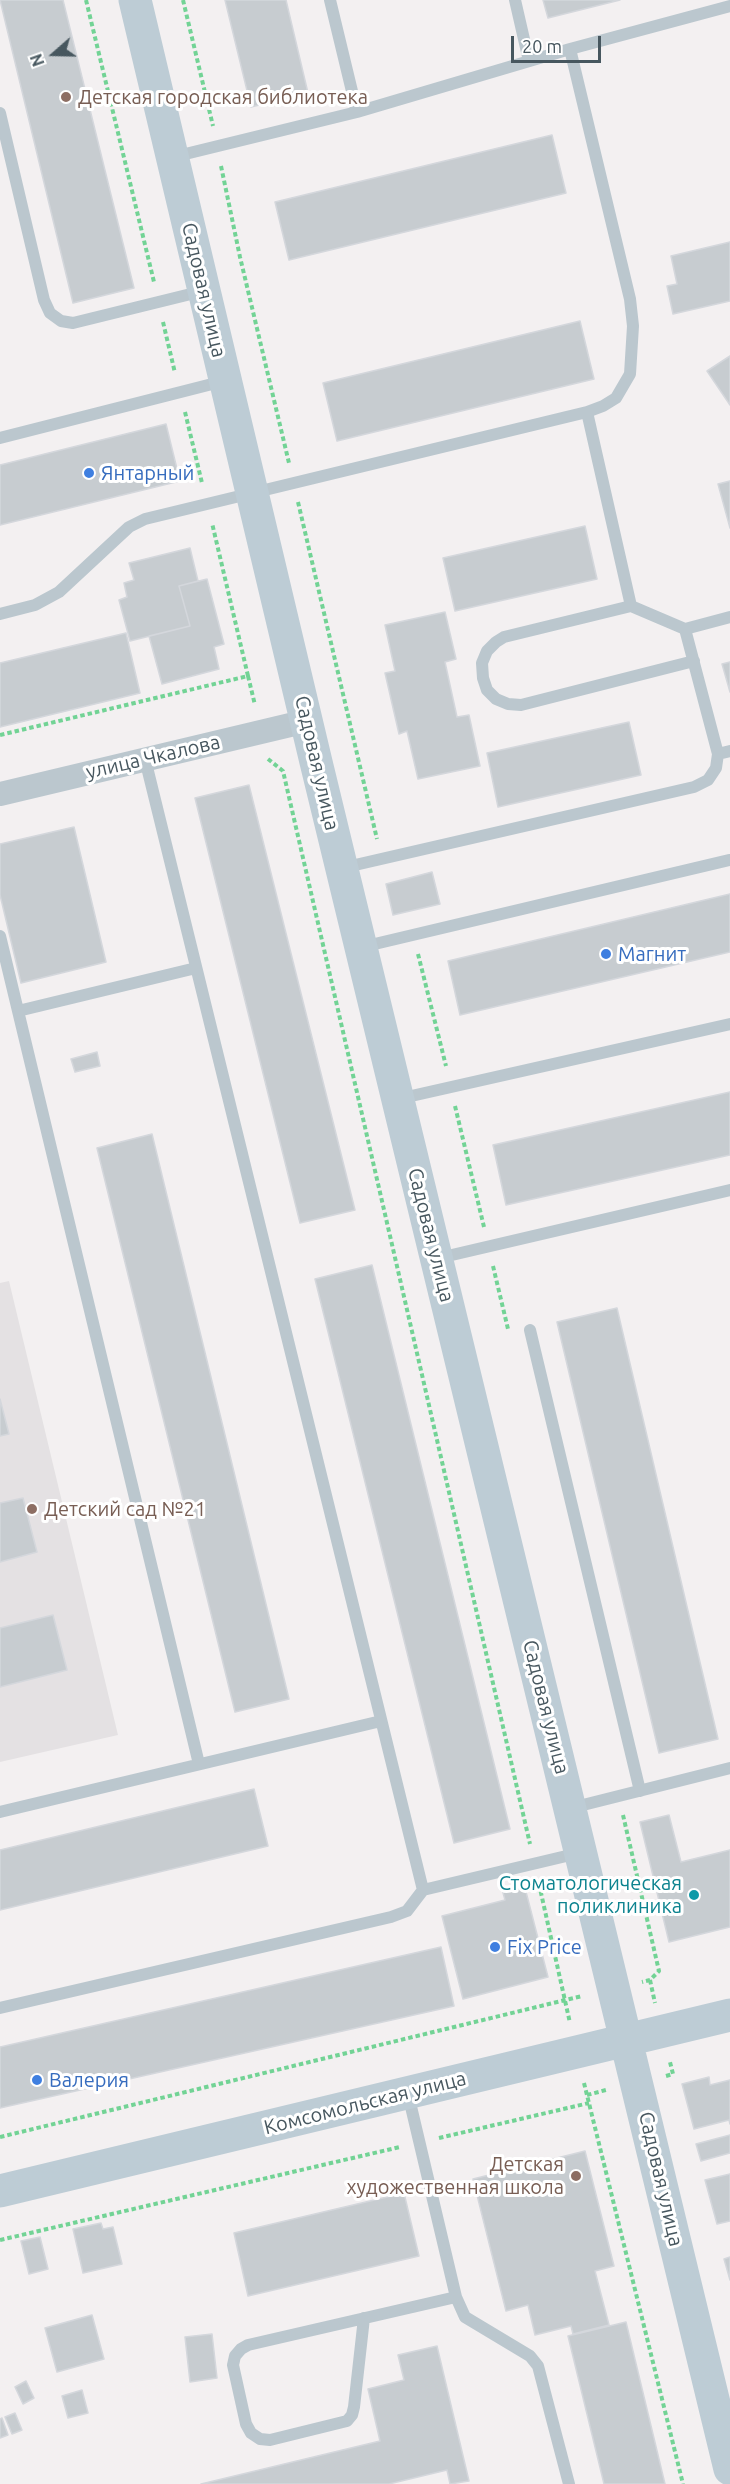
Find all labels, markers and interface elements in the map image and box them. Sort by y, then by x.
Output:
north arrow [24,24,84,84]
scale bar [514,24,604,62]
text: 20 m [522,36,562,56]
text: N [27,51,48,69]
place label: Детская городская библиотека [78,85,368,109]
marker: Детская городская библиотека [59,90,73,104]
street label: Садовая улица [177,220,231,360]
place label: Янтарный [101,461,194,485]
marker: Янтарный [82,466,96,480]
street label: Садовая улица [290,693,344,833]
street label: улица Чкалова [84,730,222,784]
place label: Магнит [618,942,686,966]
marker: Магнит [599,947,613,961]
street label: Садовая улица [403,1165,459,1305]
place label: Детский сад №21 [44,1497,206,1521]
marker: Детский сад №21 [25,1502,39,1516]
street label: Садовая улица [518,1637,574,1777]
place label: Стоматологическая поликлиника [499,1871,682,1918]
marker: Стоматологическая поликлиника [687,1888,701,1902]
place label: Fix Price [507,1935,582,1959]
marker: Fix Price [488,1940,502,1954]
street label: Комсомольская улица [261,2066,469,2140]
place label: Валерия [49,2068,129,2092]
marker: Валерия [30,2073,44,2087]
street label: Садовая улица [634,2109,688,2249]
place label: Детская художественная школа [346,2152,564,2199]
marker: Детская художественная школа [569,2169,583,2183]

